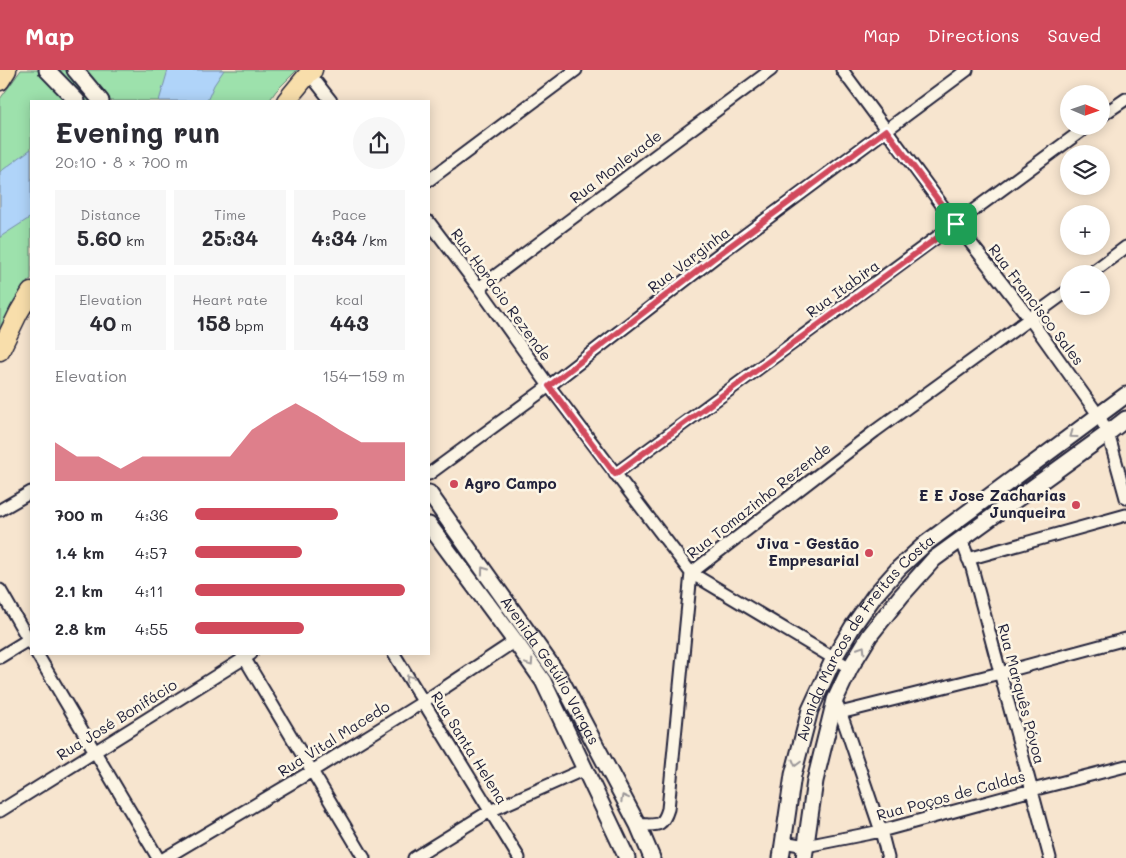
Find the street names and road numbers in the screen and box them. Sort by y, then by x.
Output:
street label: Rua Monlevade [565,125,665,207]
street label: Rua Varginha [643,222,734,297]
street label: Rua Horácio Rezende [447,224,557,365]
street label: Rua Francisco Sales [985,240,1089,369]
street label: Rua Itabira [802,255,883,321]
street label: Rua Tomazinho Rezende [682,438,834,563]
street label: Avenida Marcos de Freitas Costa [791,529,938,743]
street label: Avenida Getúlio Vargas [496,592,605,748]
street label: Rua Marquês Póvoa [994,621,1050,766]
street label: Rua José Bonifácio [52,674,181,764]
street label: Rua Santa Helena [427,687,513,808]
street label: Rua Vital Macedo [274,696,393,781]
street label: Rua Poços de Caldas [874,766,1027,825]

